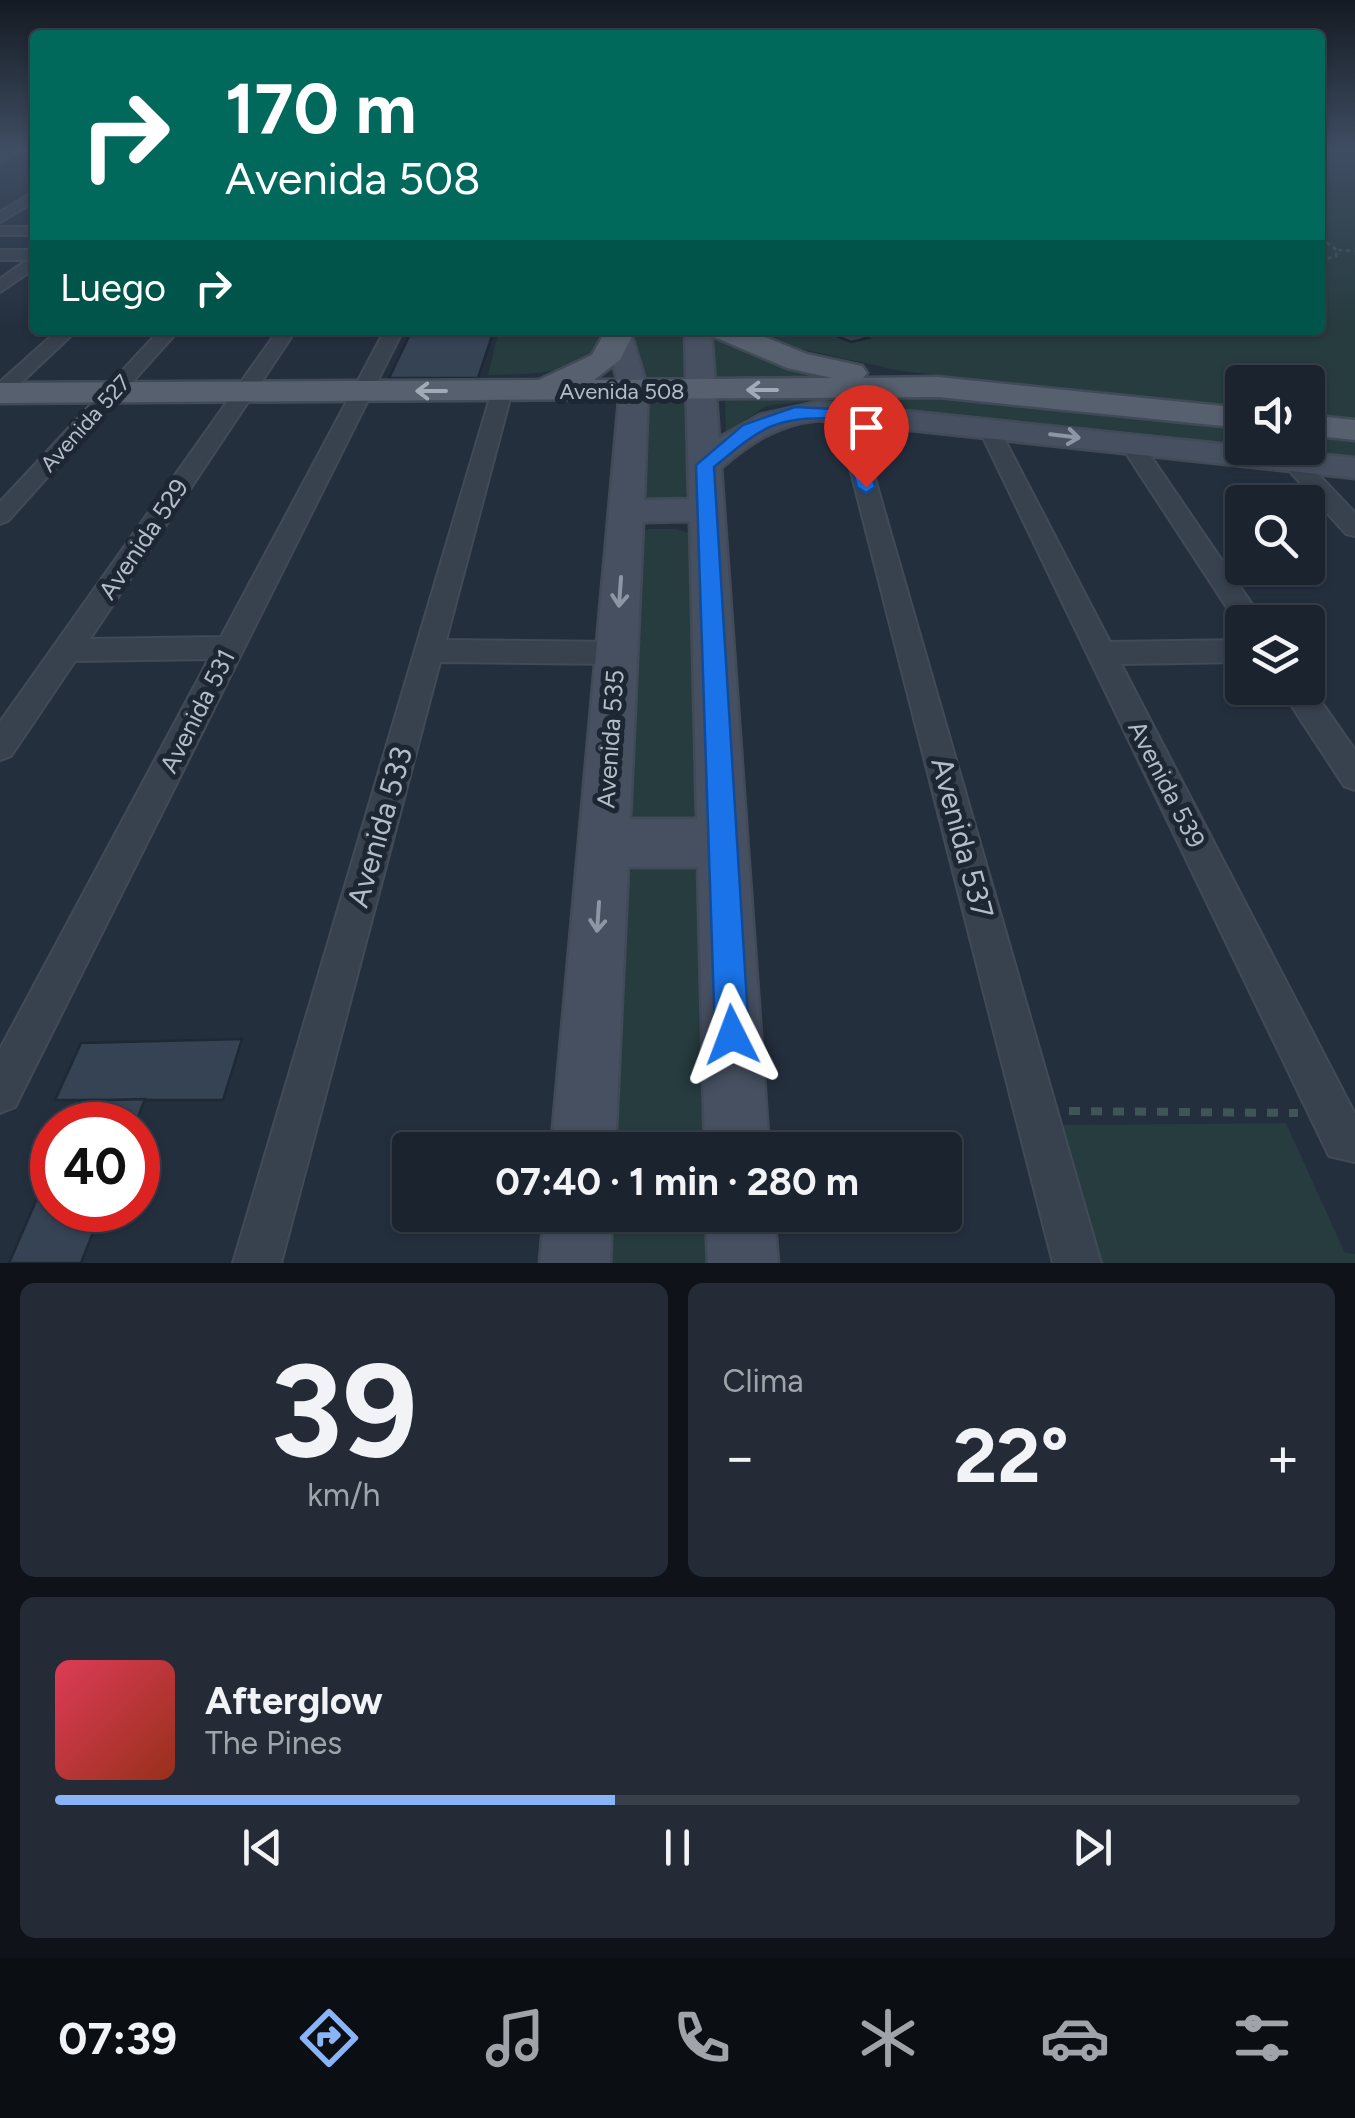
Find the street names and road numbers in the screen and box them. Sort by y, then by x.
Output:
street label: Avenida 527 [35,369,136,478]
street label: Avenida 508 [559,378,685,405]
street label: Avenida 529 [92,473,194,605]
street label: Avenida 531 [153,644,241,778]
street label: Avenida 535 [590,669,630,809]
street label: Avenida 539 [1122,716,1212,852]
street label: Avenida 533 [339,742,420,911]
street label: Avenida 537 [923,753,1002,922]

